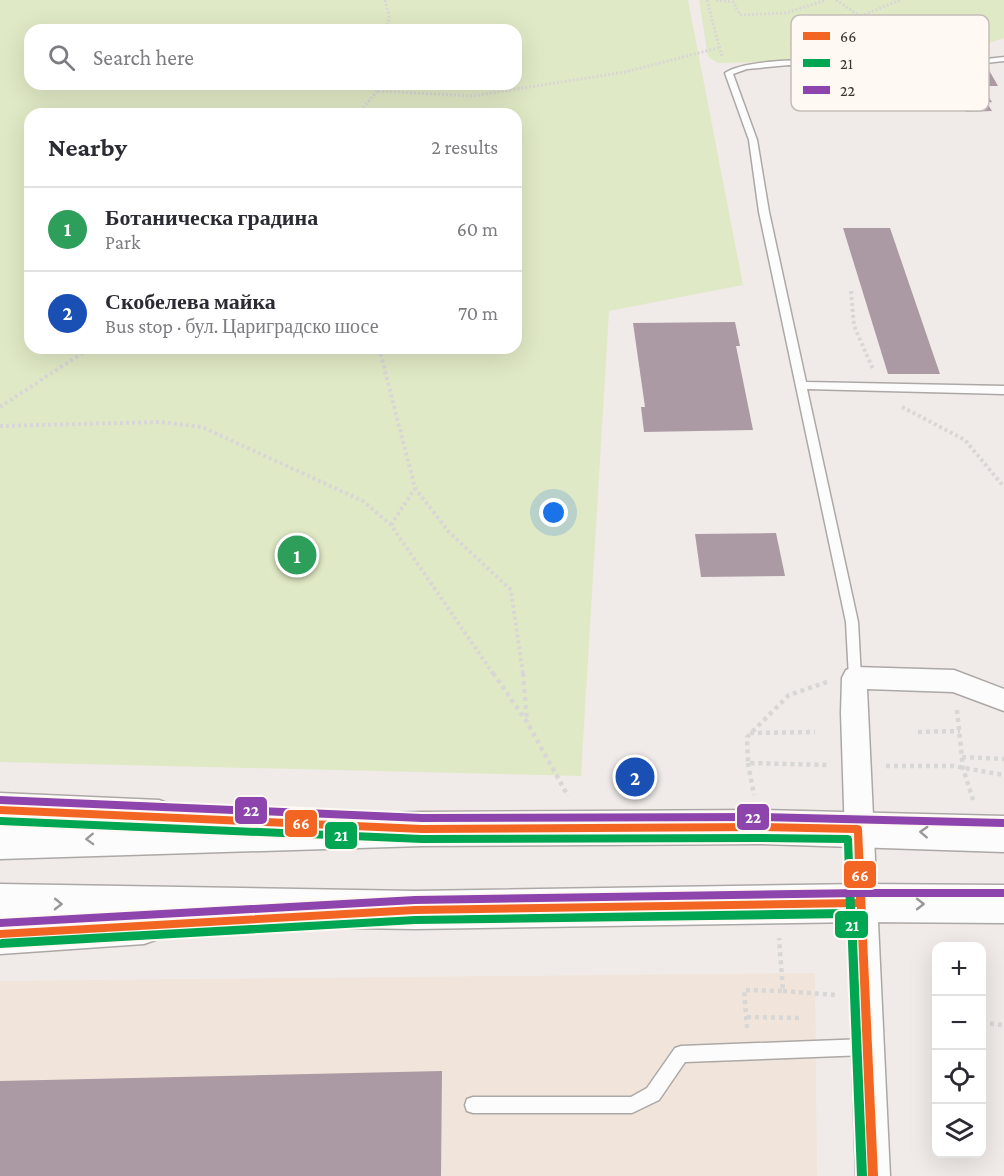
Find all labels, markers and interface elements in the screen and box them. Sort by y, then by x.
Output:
legend [791,15,989,111]
search box [24,24,522,90]
text: 66 [840,28,856,45]
icon: search [45,41,78,74]
text: Search here [93,45,194,70]
text: 21 [840,55,853,72]
text: 22 [840,82,856,99]
text: Nearby [48,133,127,162]
text: 2 results [431,136,498,158]
text: Ботаническа градина [105,205,318,230]
text: 1 [64,218,71,240]
text: 60 m [457,218,498,240]
text: Park [105,231,141,253]
text: Скобелева майка [105,289,276,314]
text: 2 [62,302,73,324]
text: 70 m [458,302,498,324]
text: Bus stop · бул. Цариградско шосе [105,315,379,337]
your location [539,498,568,527]
pin: 1 [278,532,316,578]
pin: 2 [616,754,654,800]
line badge: 22 [234,796,268,825]
text: 22 [243,802,259,819]
line badge: 22 [736,803,770,831]
line badge: 66 [284,809,318,838]
text: 22 [745,809,761,826]
text: 66 [292,815,310,832]
line badge: 21 [324,821,358,850]
one-way arrow [920,826,929,839]
text: 21 [334,827,348,844]
one-way arrow [86,833,95,845]
line badge: 66 [843,860,877,889]
text: 66 [851,867,869,884]
one-way arrow [54,898,63,910]
one-way arrow [915,898,924,910]
line badge: 21 [834,910,869,939]
text: 21 [845,917,859,934]
map controls [932,942,986,1158]
button: + [932,942,986,996]
button: − [932,996,986,1050]
button: locate [932,1050,986,1104]
button: layers [932,1104,986,1158]

